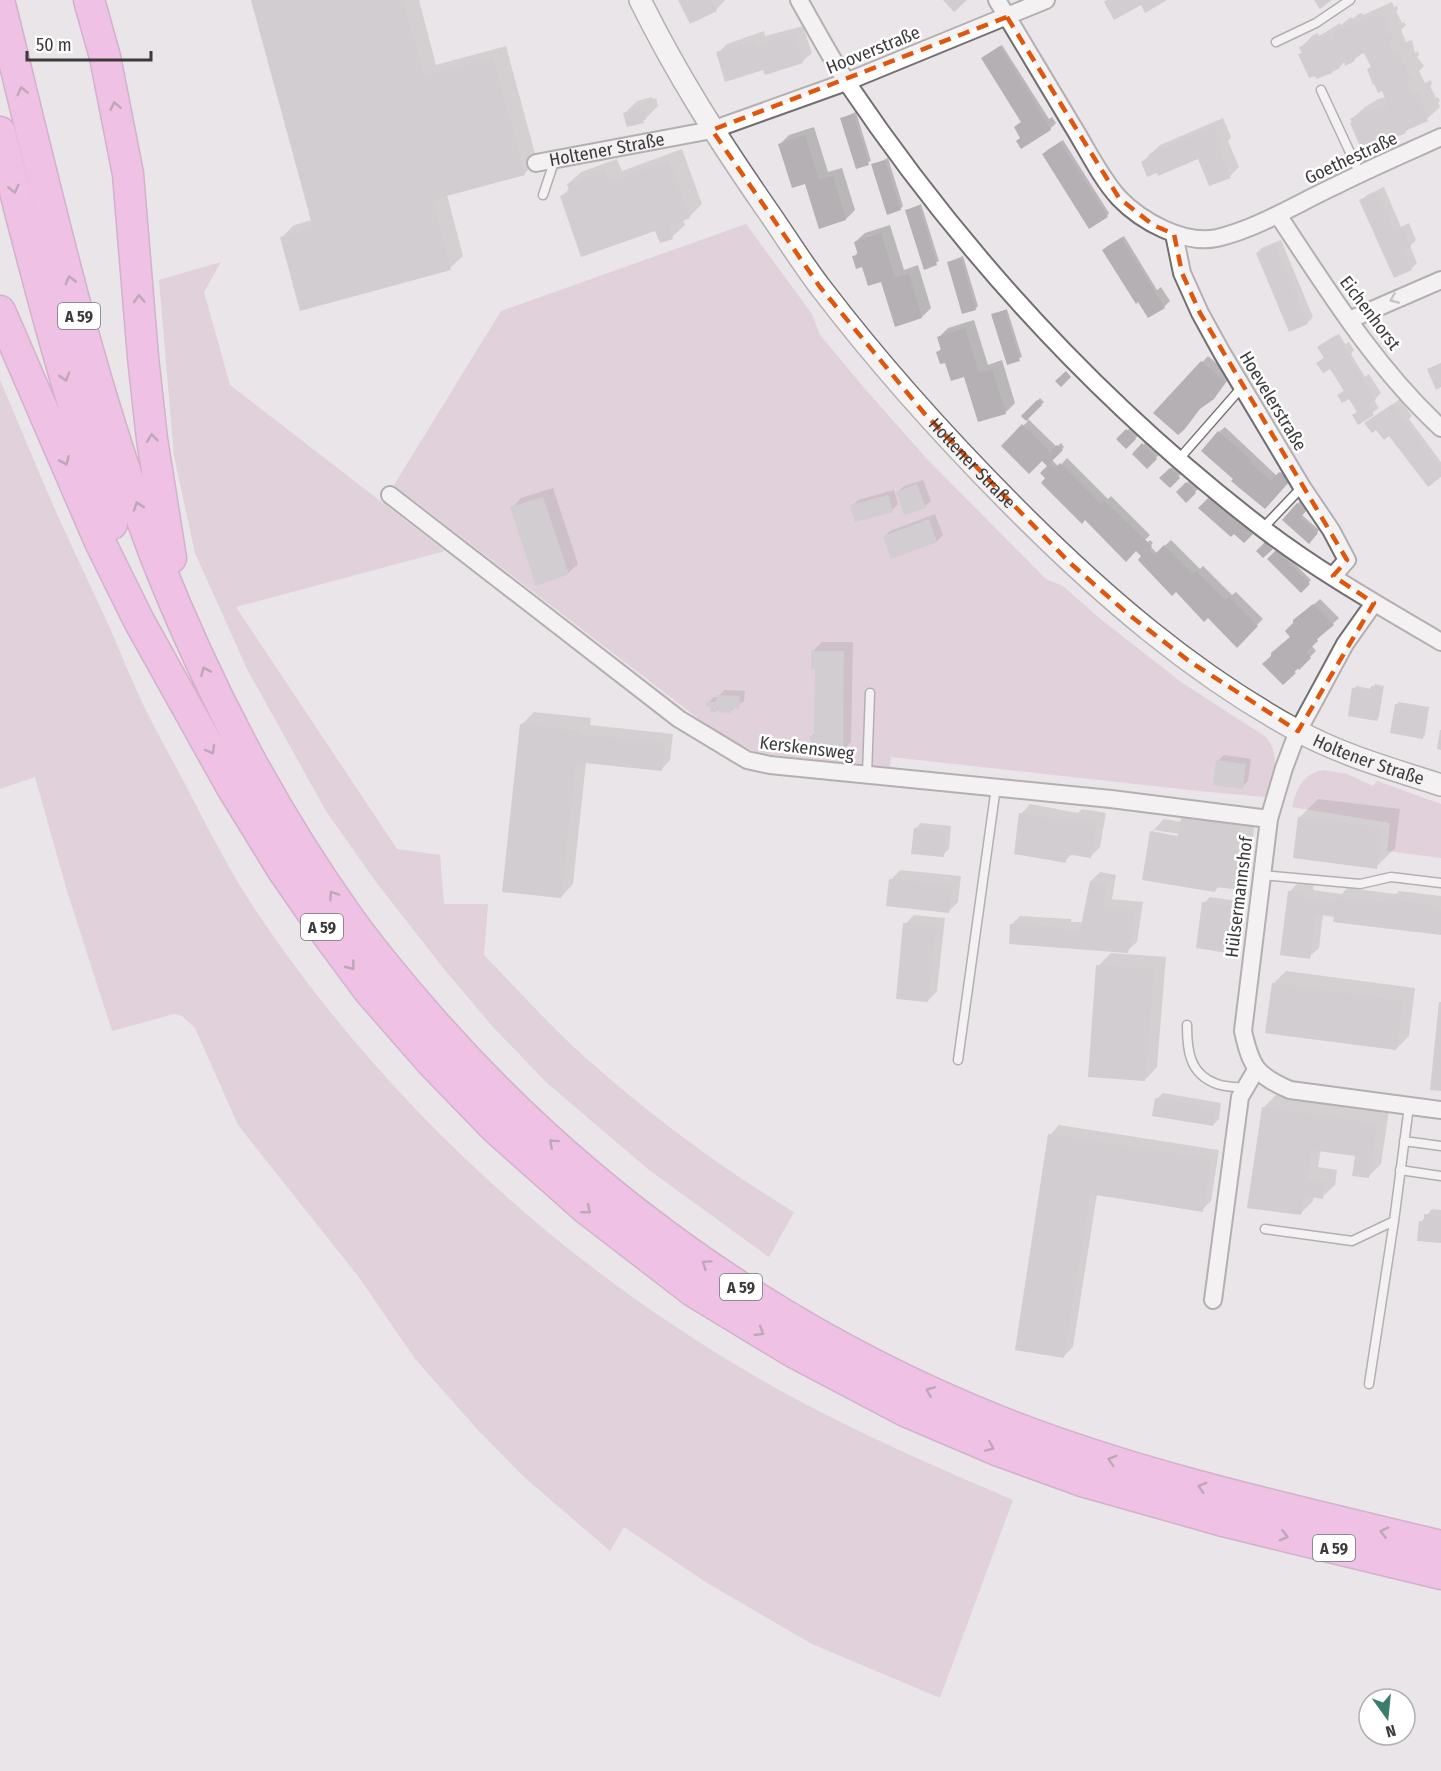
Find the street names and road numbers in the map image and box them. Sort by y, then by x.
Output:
street label: Hooverstraße [823,21,923,79]
street label: Goethestraße [1301,127,1401,189]
street label: Holtener Straße [547,128,666,171]
street label: Eichenhorst [1335,272,1405,354]
road number: A 59 [58,303,100,329]
street label: Hoevelerstraße [1235,347,1311,455]
street label: Holtener Straße [924,413,1020,513]
street label: Holtener Straße [1309,729,1427,790]
street label: Kerskensweg [758,731,856,765]
street label: Hülsermannshof [1221,834,1258,959]
road number: A 59 [301,914,343,940]
road number: A 59 [720,1274,762,1300]
road number: A 59 [1313,1535,1355,1561]

